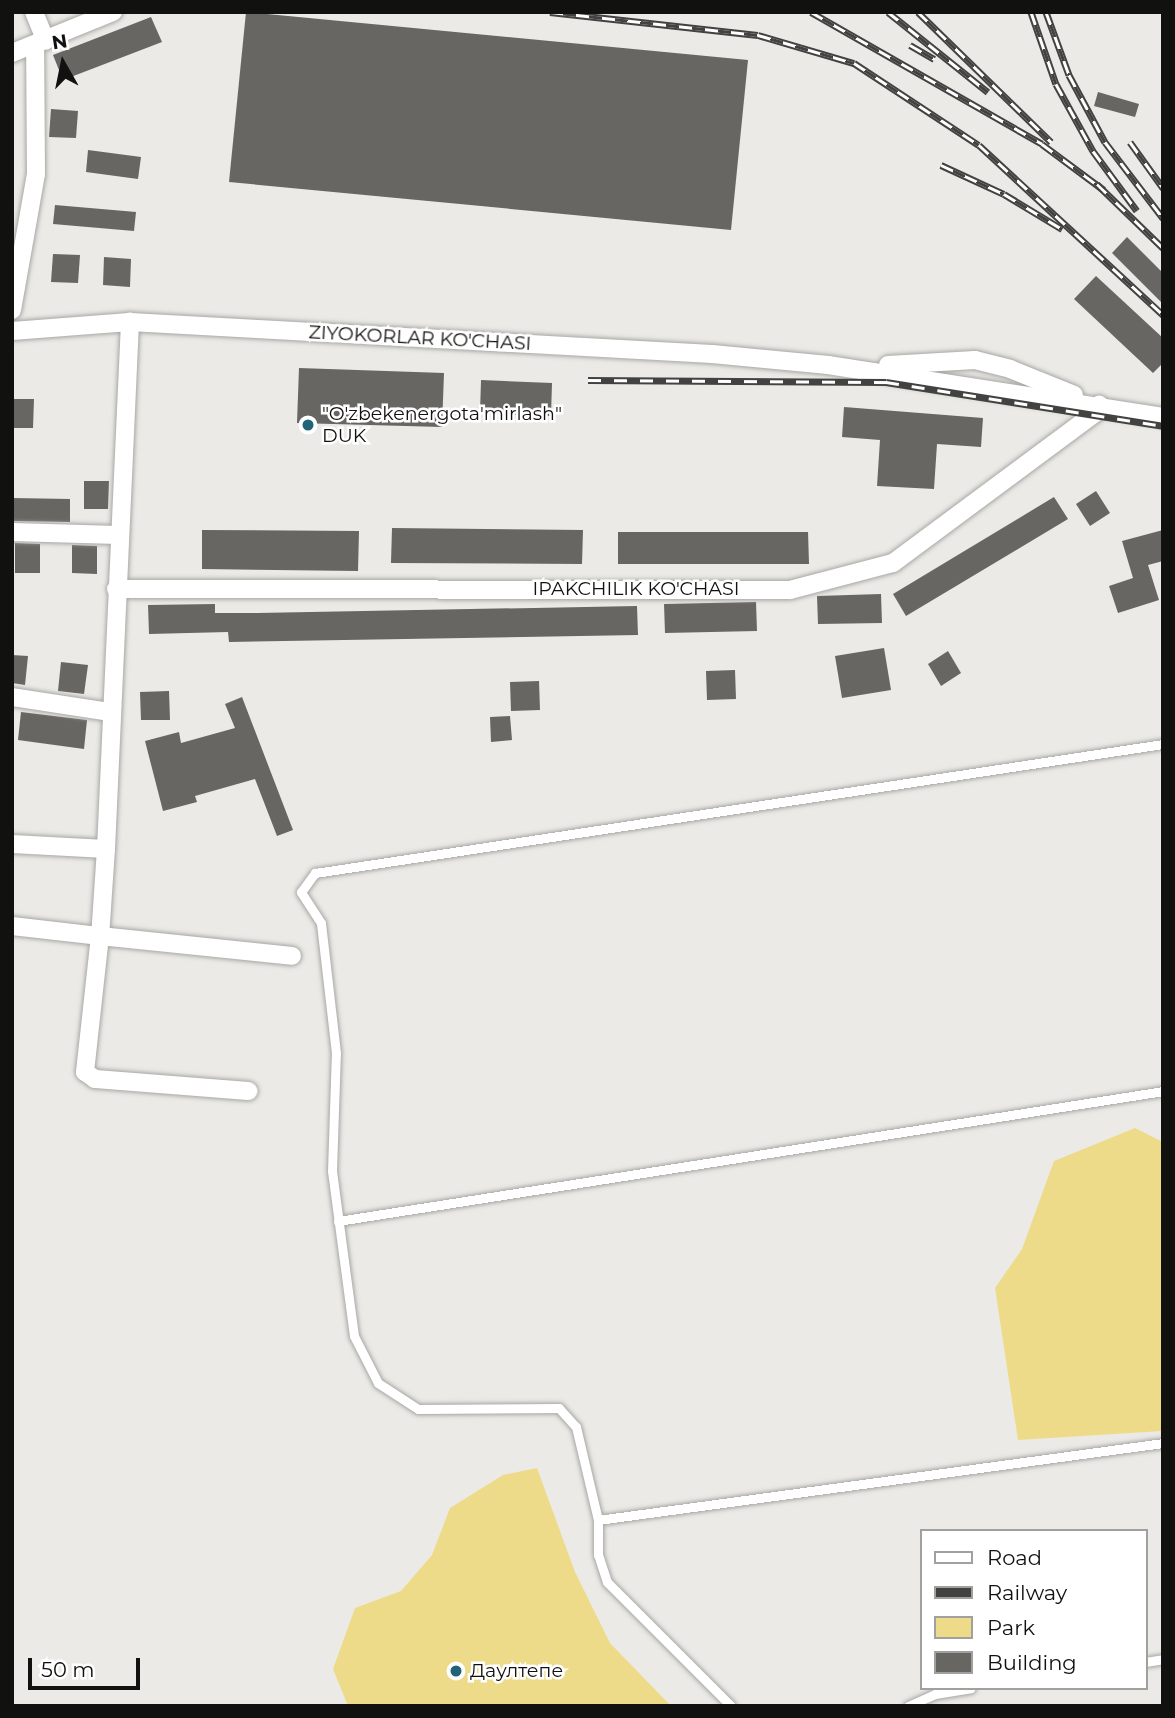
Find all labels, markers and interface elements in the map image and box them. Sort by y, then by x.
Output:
north arrow [28,28,98,98]
text: N [50,29,69,54]
street label: ZIYOKORLAR KO'CHASI [308,321,532,355]
place label: "O'zbekenergota'mirlash" DUK [322,403,562,447]
marker: "O'zbekenergota'mirlash" DUK [300,417,316,433]
street label: IPAKCHILIK KO'CHASI [533,578,739,600]
legend [920,1529,1147,1690]
text: Road [987,1545,1042,1570]
text: Railway [987,1580,1067,1605]
text: Park [987,1615,1035,1640]
scale bar [32,1644,144,1688]
text: Building [987,1650,1077,1675]
text: 50 m [41,1657,95,1682]
place label: Даултепе [470,1660,563,1682]
marker: Даултепе [448,1663,464,1679]

